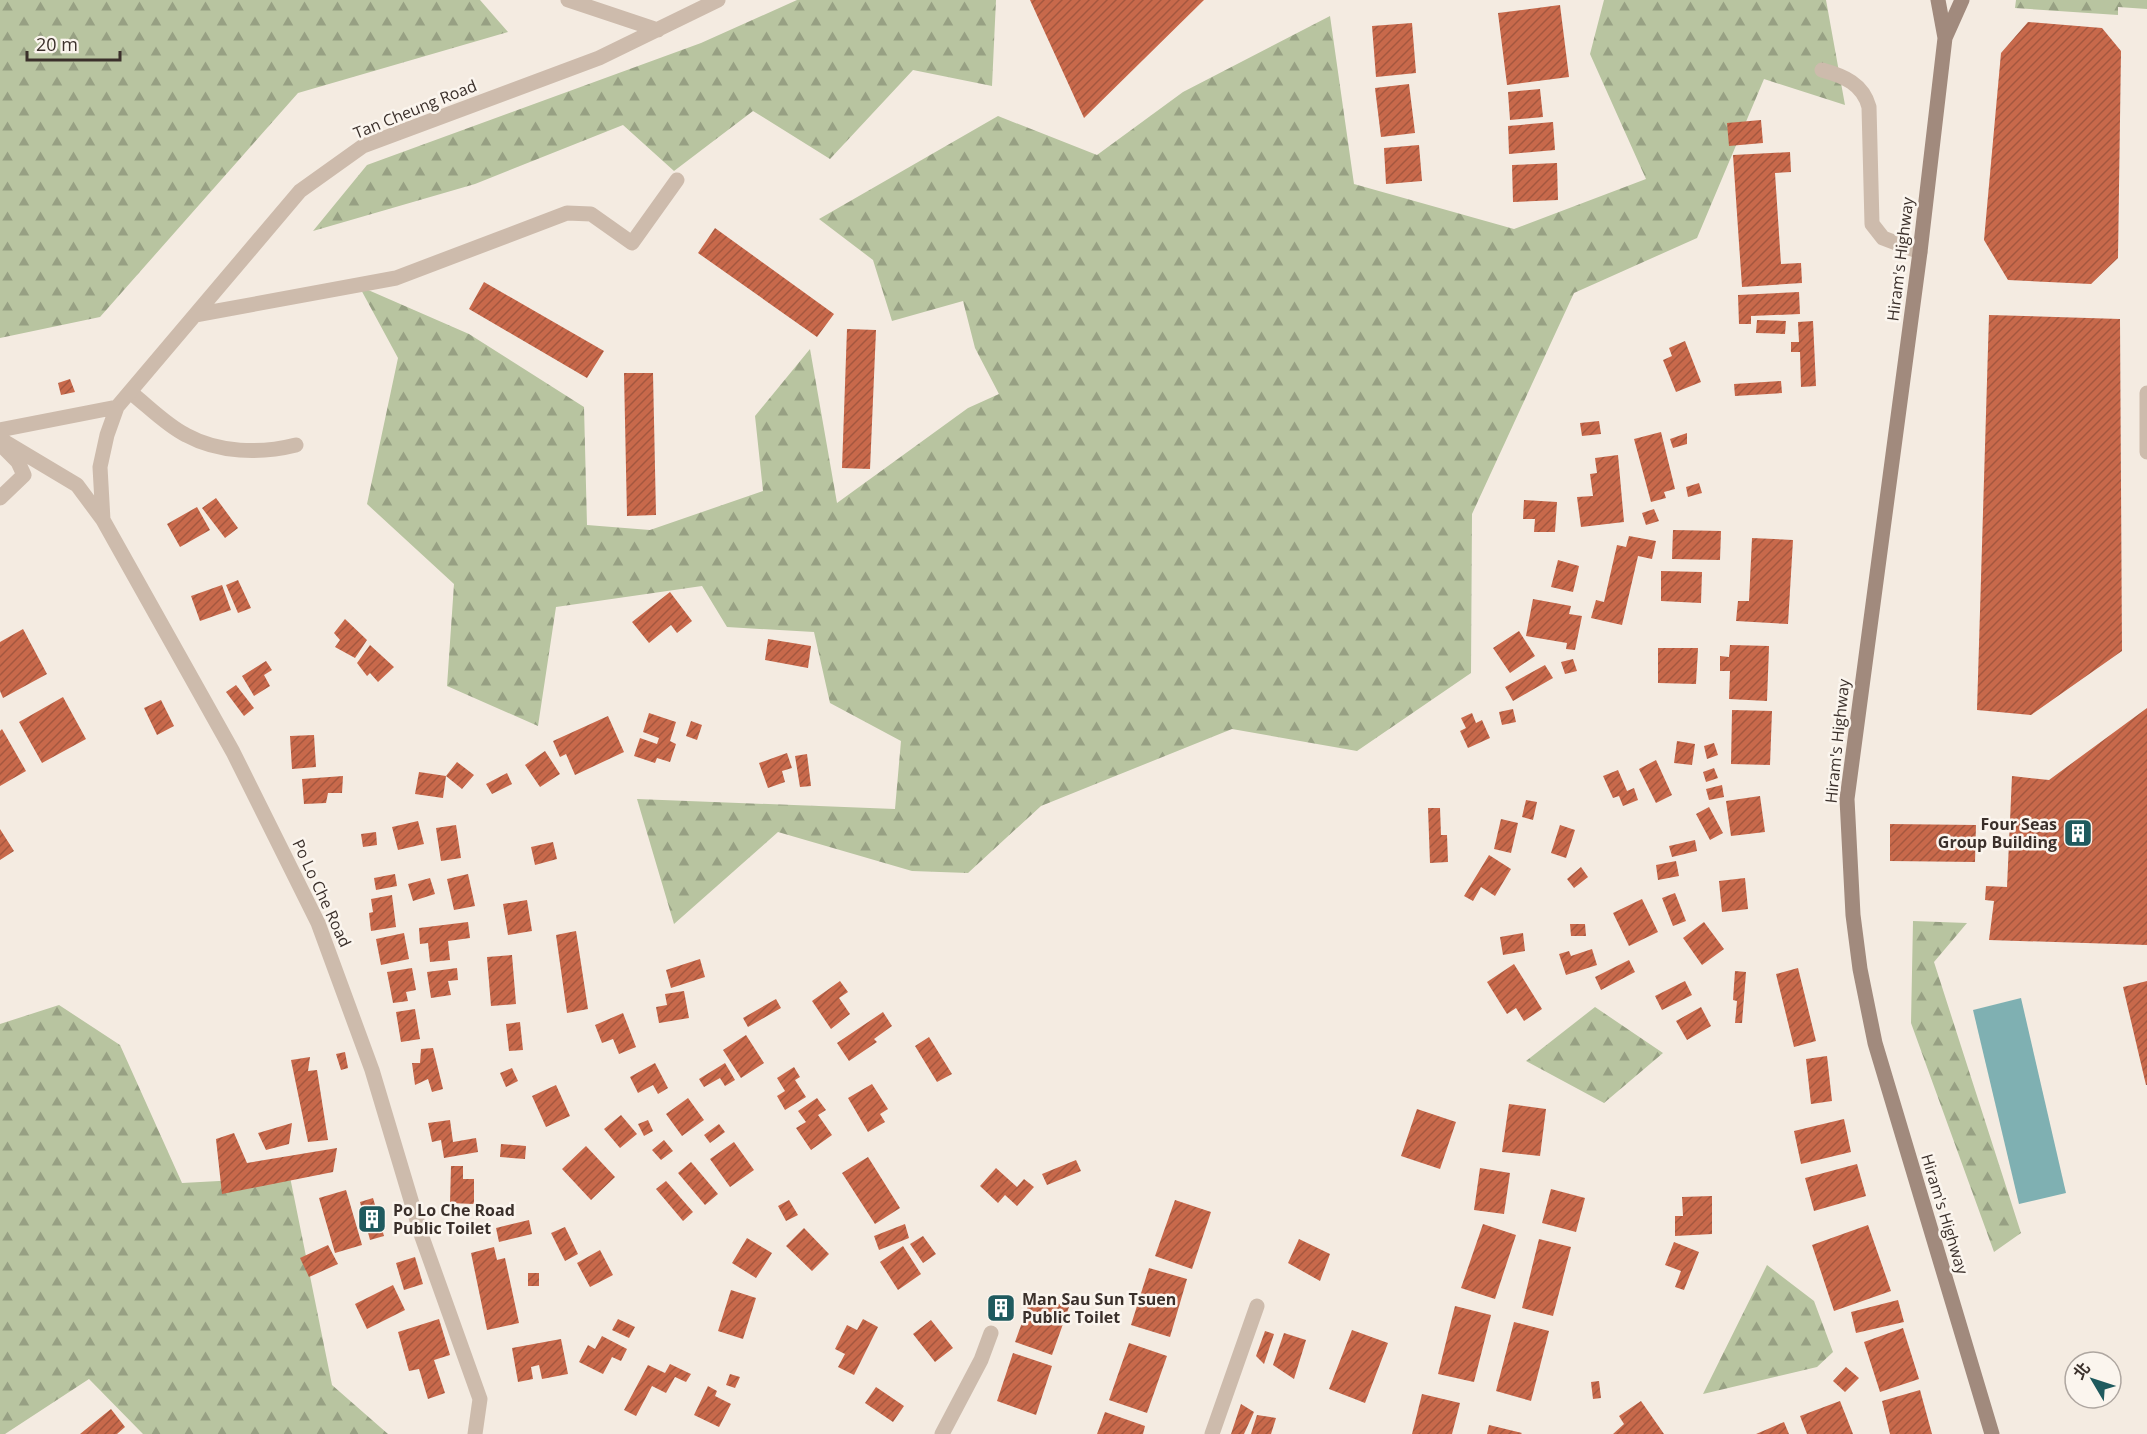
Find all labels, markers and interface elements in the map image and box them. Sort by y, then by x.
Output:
scale bar [27,24,120,62]
text: 20 m [36,32,78,56]
street label: Tan Cheung Road [350,74,480,144]
street label: Hiram's Highway [1881,195,1919,322]
street label: Hiram's Highway [1820,677,1855,804]
place label: Four Seas Group Building [1938,813,2057,853]
building icon: Four Seas Group Building [2062,817,2094,849]
street label: Po Lo Che Road [287,835,357,951]
street label: Hiram's Highway [1916,1151,1974,1278]
place label: Po Lo Che Road Public Toilet [393,1199,515,1239]
building icon: Po Lo Che Road Public Toilet [356,1203,388,1235]
place label: Man Sau Sun Tsuen Public Toilet [1022,1288,1176,1328]
building icon: Man Sau Sun Tsuen Public Toilet [985,1292,1017,1324]
north arrow [2063,1350,2123,1410]
text: 北 [2068,1357,2095,1384]

